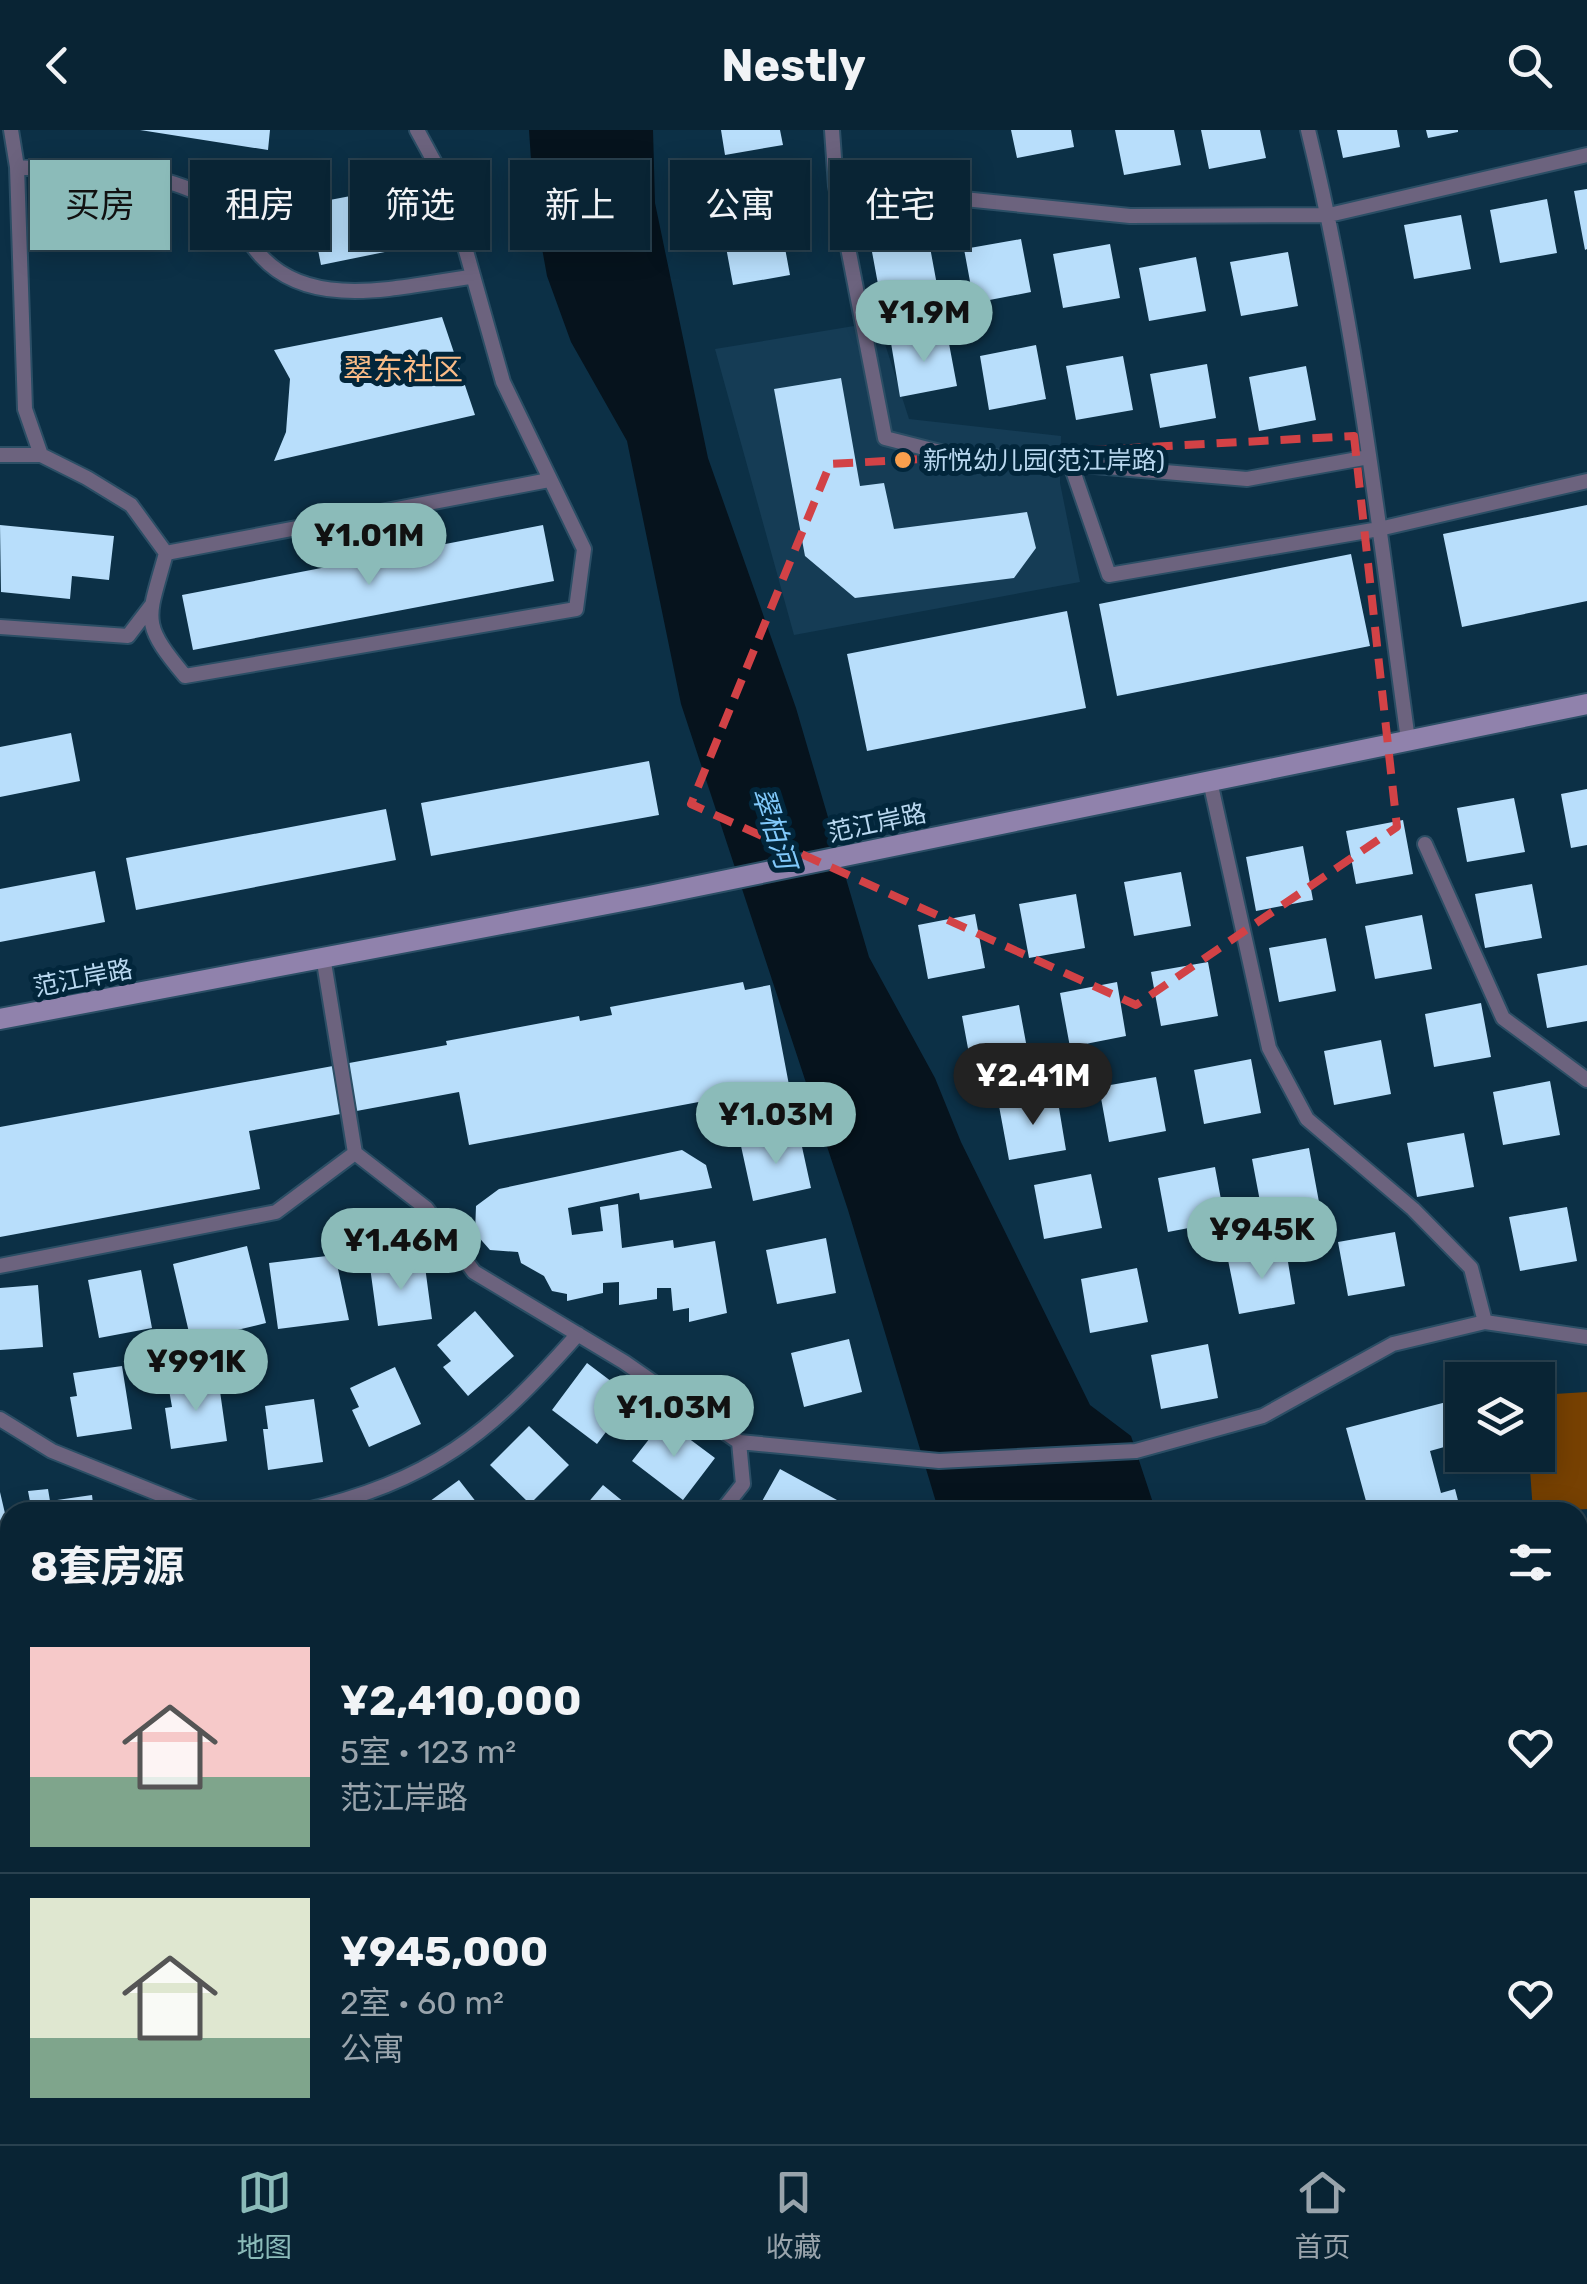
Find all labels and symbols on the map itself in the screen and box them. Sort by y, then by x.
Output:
pin: ¥1.9M [854,280,994,365]
district label: 翠东社区 [343,352,463,388]
place label: 新悦幼儿园(范江岸路) [923,446,1165,475]
marker: 新悦幼儿园(范江岸路) [892,449,914,471]
pin: ¥1.01M [288,503,450,588]
water label: 翠柏河 [745,783,804,878]
street label: 范江岸路 [825,798,929,848]
street label: 范江岸路 [31,954,135,1002]
pin: ¥2.41M [952,1043,1114,1128]
pin: ¥1.03M [695,1082,857,1167]
pin: ¥945K [1192,1197,1332,1282]
pin: ¥1.46M [320,1208,482,1293]
pin: ¥991K [126,1329,266,1414]
pin: ¥1.03M [593,1375,755,1460]

